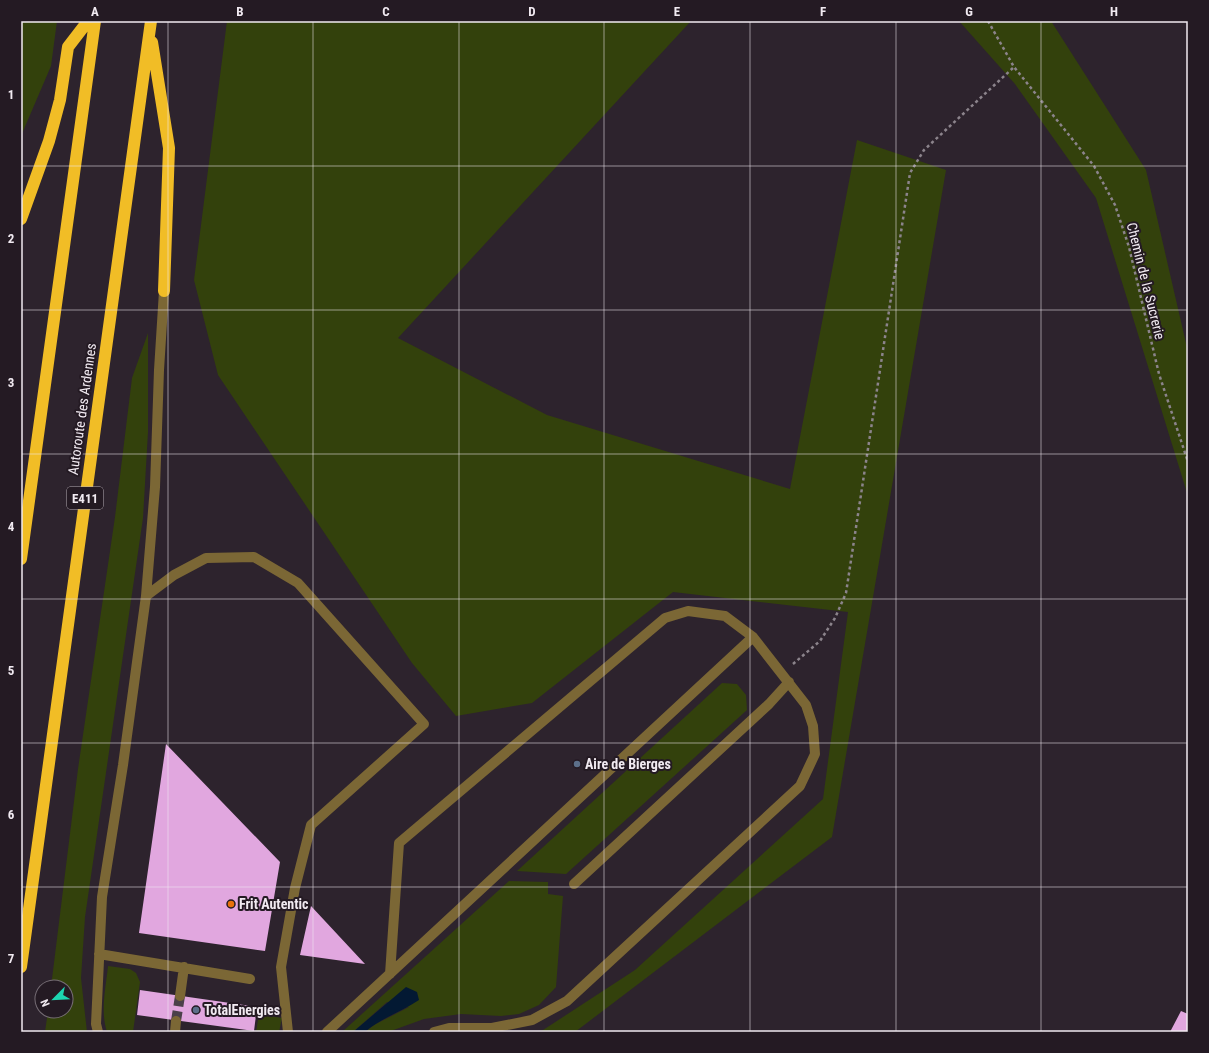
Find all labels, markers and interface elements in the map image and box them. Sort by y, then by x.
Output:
text: A [91,4,99,19]
text: B [236,4,244,19]
text: C [382,4,390,19]
text: D [528,4,536,19]
text: E [674,4,681,19]
text: F [820,4,826,19]
text: G [965,4,973,19]
text: H [1110,4,1118,19]
text: 1 [8,87,14,102]
street label: Chemin de la Sucrerie [1124,221,1168,342]
text: 2 [8,231,15,246]
street label: Autoroute des Ardennes [65,342,99,476]
text: 3 [8,375,14,390]
road number: E411 [67,487,103,509]
text: 4 [8,519,15,534]
text: 5 [8,663,15,678]
place label: Aire de Bierges [585,756,671,772]
marker: Aire de Bierges [572,759,582,769]
text: 6 [8,807,15,822]
place label: Frit Autentic [239,896,309,912]
marker: Frit Autentic [226,899,236,909]
text: 7 [8,951,15,966]
north arrow [34,979,74,1019]
text: N [38,997,53,1009]
place label: TotalEnergies [204,1002,280,1018]
marker: TotalEnergies [191,1005,201,1015]

